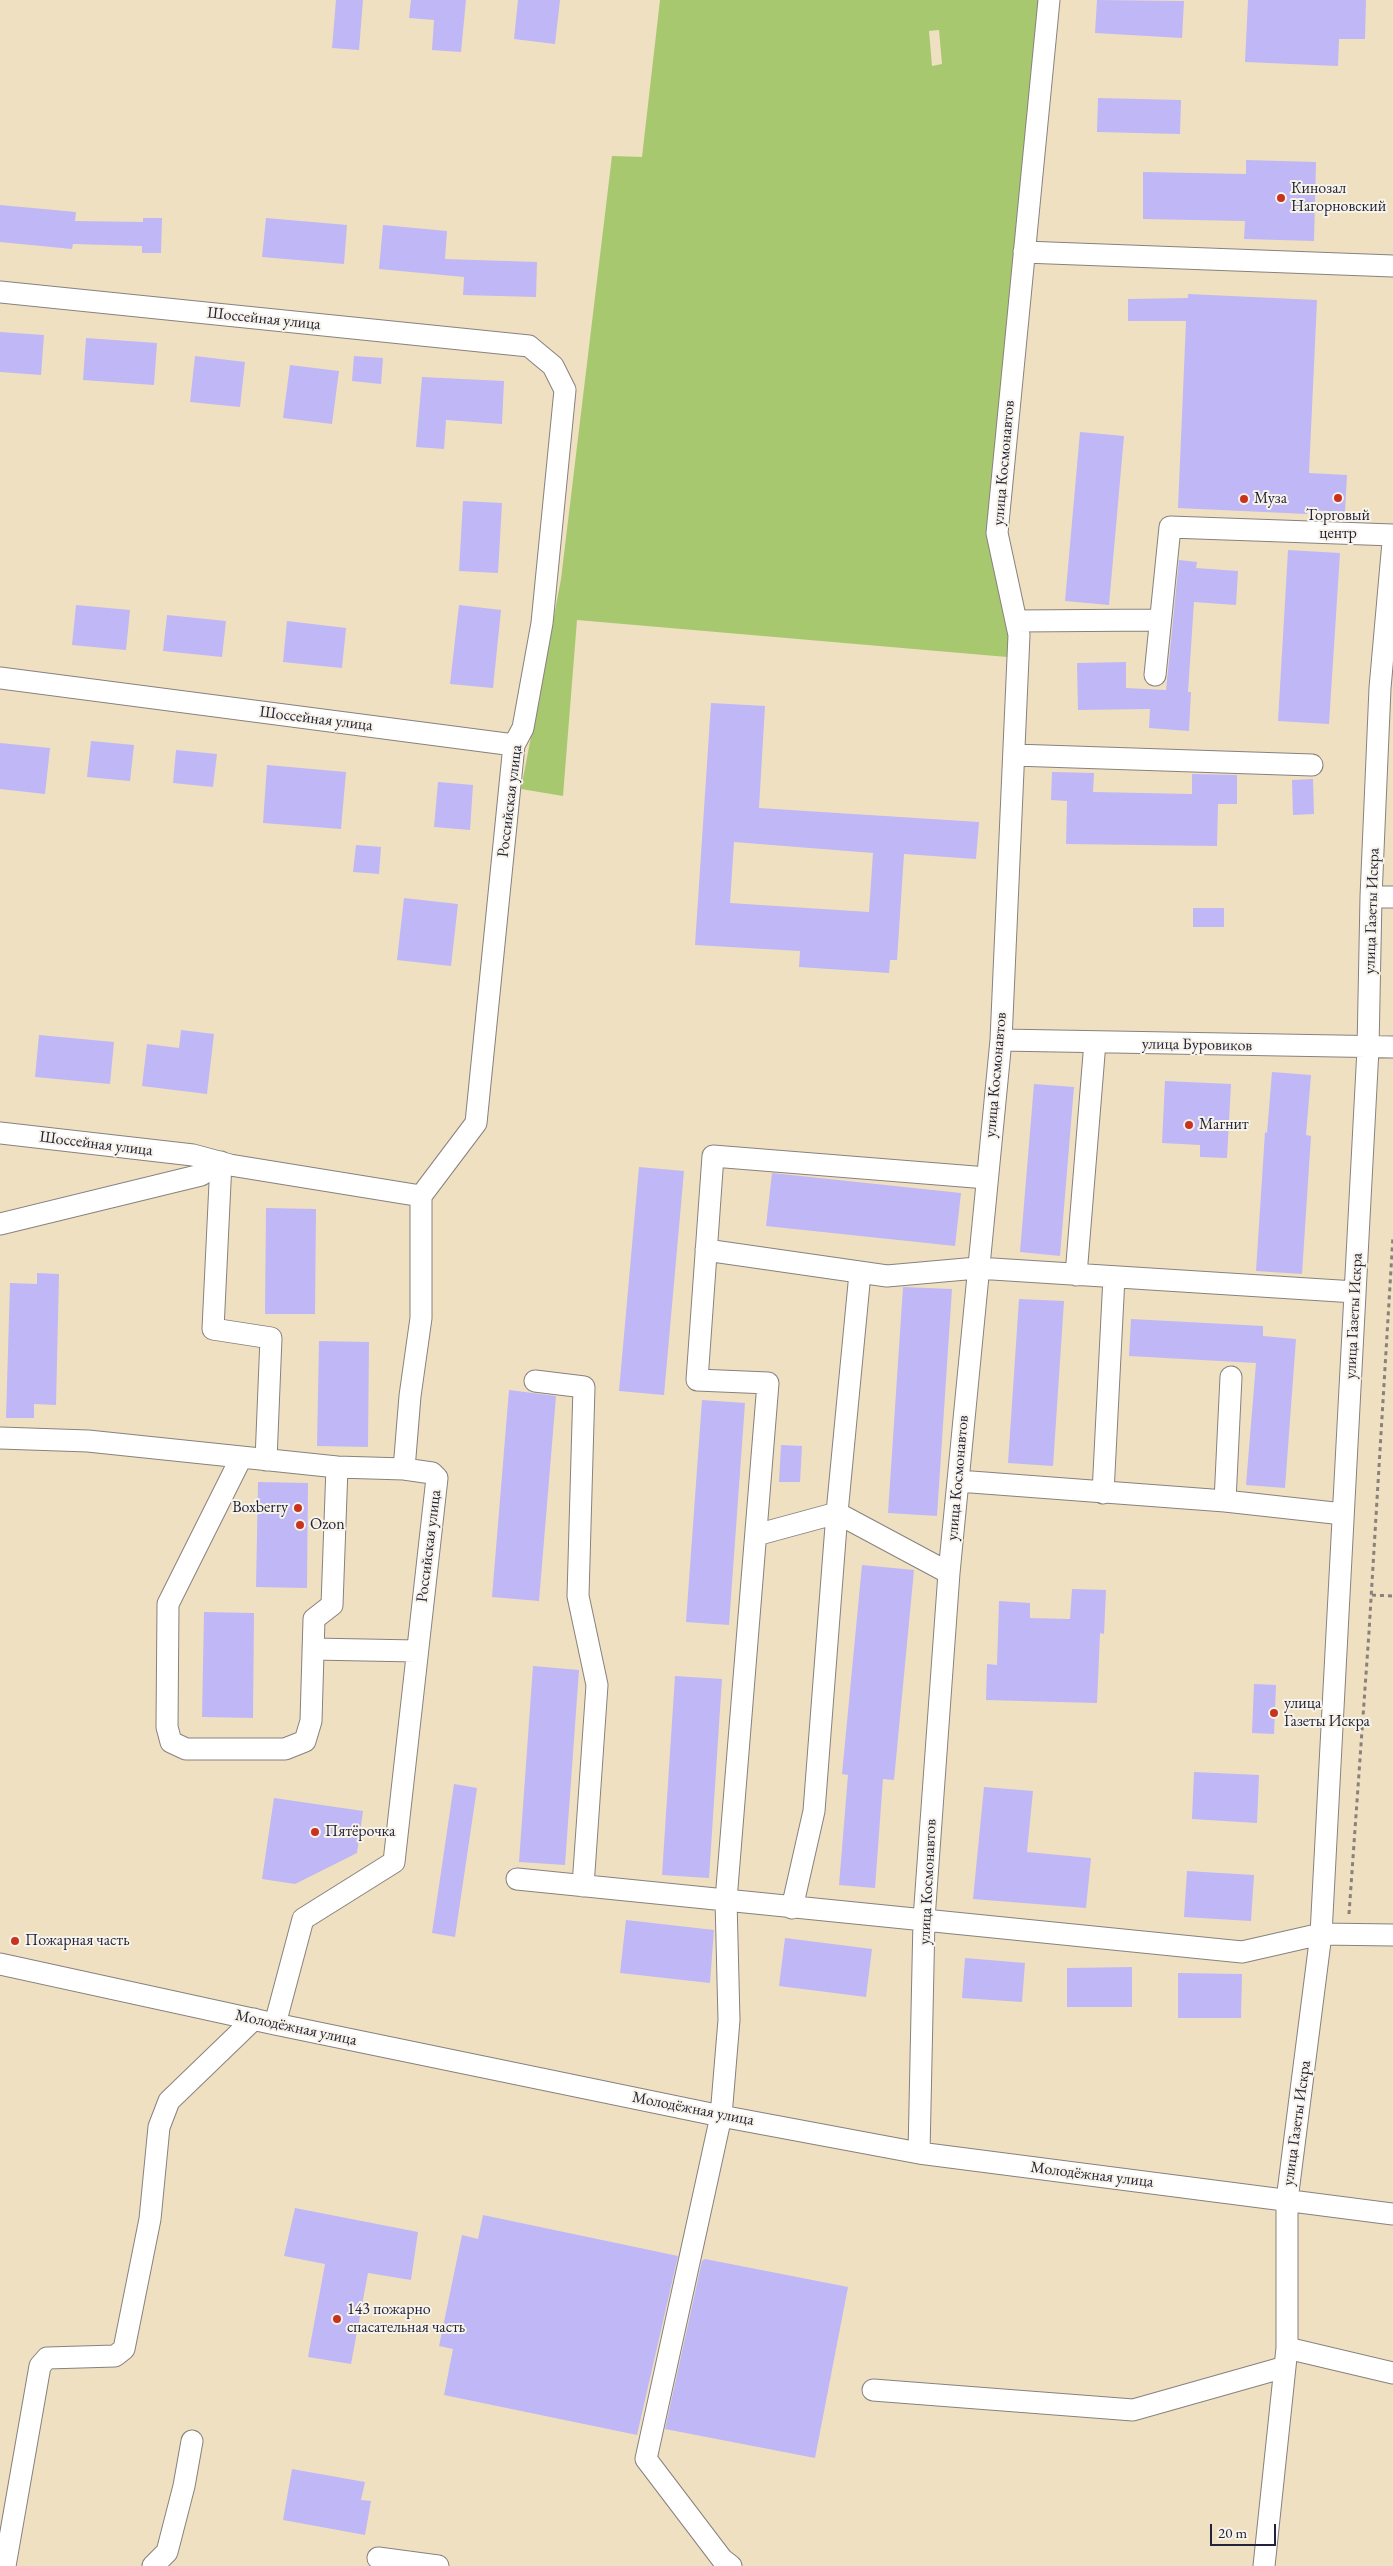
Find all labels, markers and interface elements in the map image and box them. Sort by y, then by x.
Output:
place label: Кинозал Нагорновский [1291,179,1386,217]
marker: Кинозал Нагорновский [1275,192,1287,204]
street label: Шоссейная улица [206,303,322,335]
street label: улица Космонавтов [989,399,1019,527]
place label: Муза [1254,489,1287,509]
marker: Торговый центр [1332,492,1344,504]
marker: Муза [1238,493,1250,505]
place label: Торговый центр [1306,506,1370,544]
street label: Шоссейная улица [258,703,374,735]
street label: Российская улица [494,744,526,858]
street label: улица Газеты Искра [1360,848,1384,974]
street label: улица Космонавтов [981,1011,1011,1139]
street label: улица Буровиков [1142,1034,1252,1056]
place label: Магнит [1199,1115,1248,1135]
marker: Магнит [1183,1119,1195,1131]
street label: Шоссейная улица [38,1128,154,1160]
street label: улица Газеты Искра [1341,1252,1367,1380]
street label: улица Космонавтов [943,1414,973,1542]
street label: Российская улица [413,1489,445,1603]
place label: Boxberry [232,1498,288,1518]
marker: Boxberry [292,1502,304,1514]
place label: Ozon [310,1515,345,1535]
marker: Ozon [294,1519,306,1531]
place label: улица Газеты Искра [1284,1694,1370,1732]
marker: улица Газеты Искра [1268,1707,1280,1719]
street label: улица Космонавтов [915,1819,941,1945]
place label: Пятёрочка [325,1822,395,1842]
marker: Пятёрочка [309,1826,321,1838]
place label: Пожарная часть [25,1931,130,1951]
marker: Пожарная часть [9,1935,21,1947]
street label: Молодёжная улица [233,2006,359,2050]
street label: улица Газеты Искра [1279,2059,1315,2187]
street label: Молодёжная улица [630,2088,756,2130]
street label: Молодёжная улица [1029,2158,1155,2192]
place label: 143 пожарно спасательная часть [347,2300,465,2338]
marker: 143 пожарно спасательная часть [331,2313,343,2325]
scale bar [1213,2514,1279,2546]
text: 20 m [1218,2523,1247,2542]

